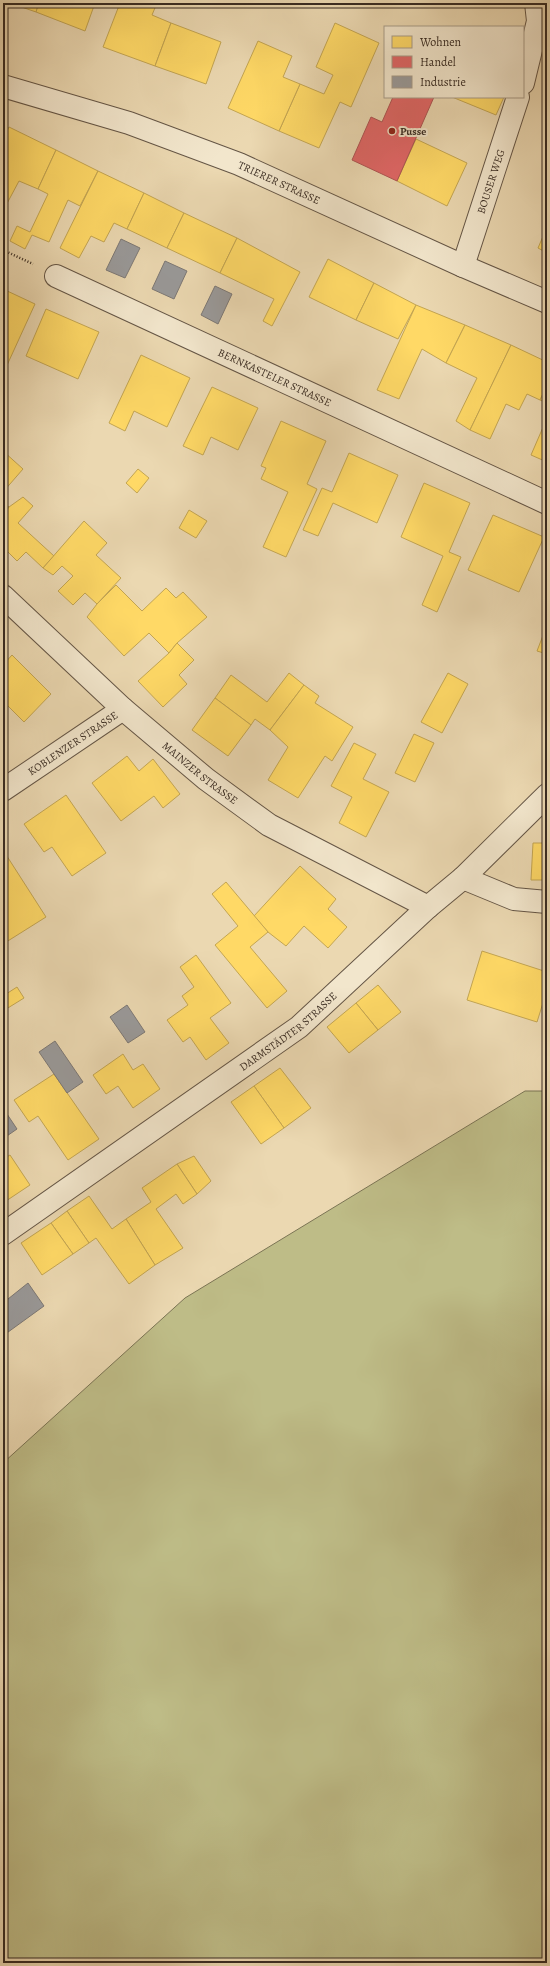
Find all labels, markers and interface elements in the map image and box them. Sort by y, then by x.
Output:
legend [384,26,524,98]
text: Wohnen [419,34,462,50]
text: Handel [420,54,456,70]
text: Industrie [420,74,466,90]
place label: Pusse [400,124,426,139]
marker: Pusse [387,126,397,136]
street label: BOUSER WEG [473,147,508,215]
street label: TRIERER STRASSE [236,157,323,208]
street label: BERNKASTELER STRASSE [216,344,334,410]
street label: KOBLENZER STRASSE [25,707,121,779]
street label: MAINZER STRASSE [159,738,241,807]
street label: DARMSTÄDTER STRASSE [236,988,340,1074]

